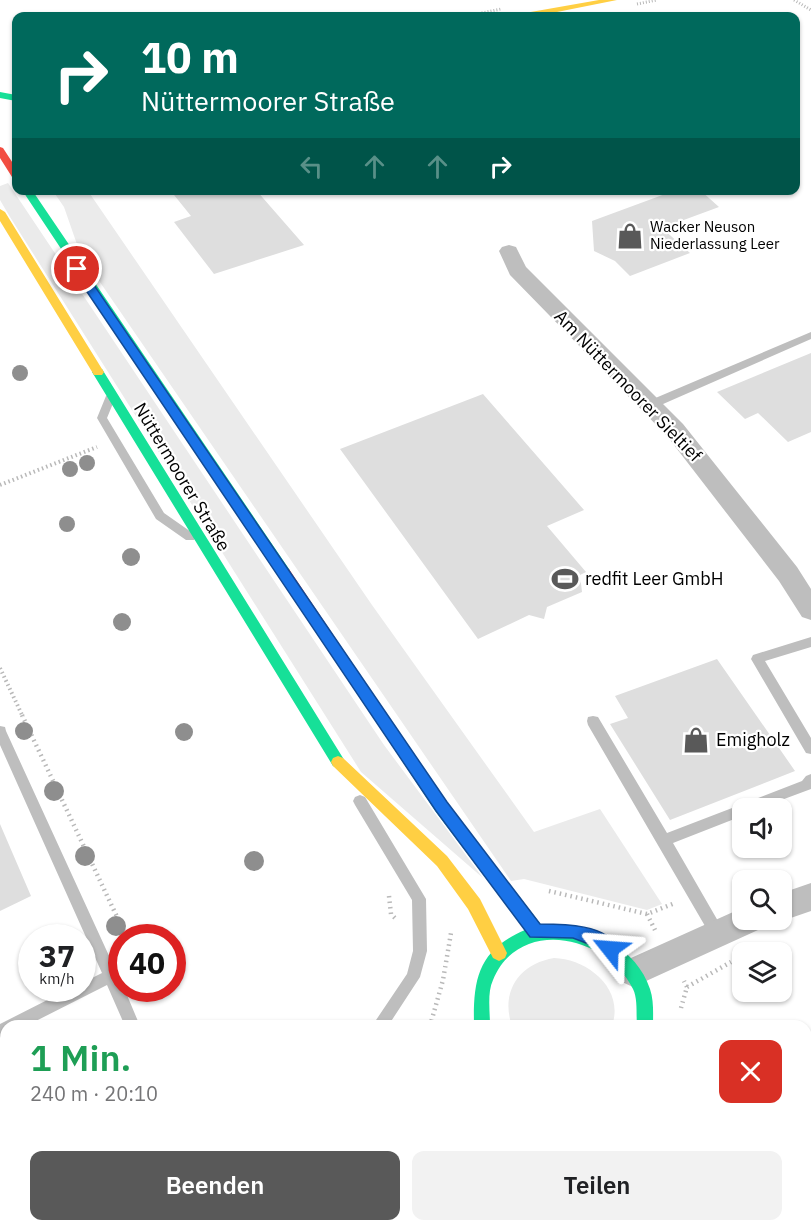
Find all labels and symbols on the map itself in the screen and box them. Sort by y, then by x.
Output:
place label: Wacker Neuson Niederlassung Leer [650,217,780,253]
shop icon: Wacker Neuson Niederlassung Leer [615,221,645,251]
pin [51,243,102,294]
street label: Am Nüttermoorer Sieltief [550,305,707,467]
street label: Nüttermoorer Straße [129,398,236,555]
sports icon: redfit Leer GmbH [550,564,580,594]
place label: redfit Leer GmbH [585,567,723,590]
shop icon: Emigholz [681,725,711,755]
place label: Emigholz [716,728,790,751]
position arrow [578,917,642,981]
speed limit sign: 40 [108,924,186,1002]

